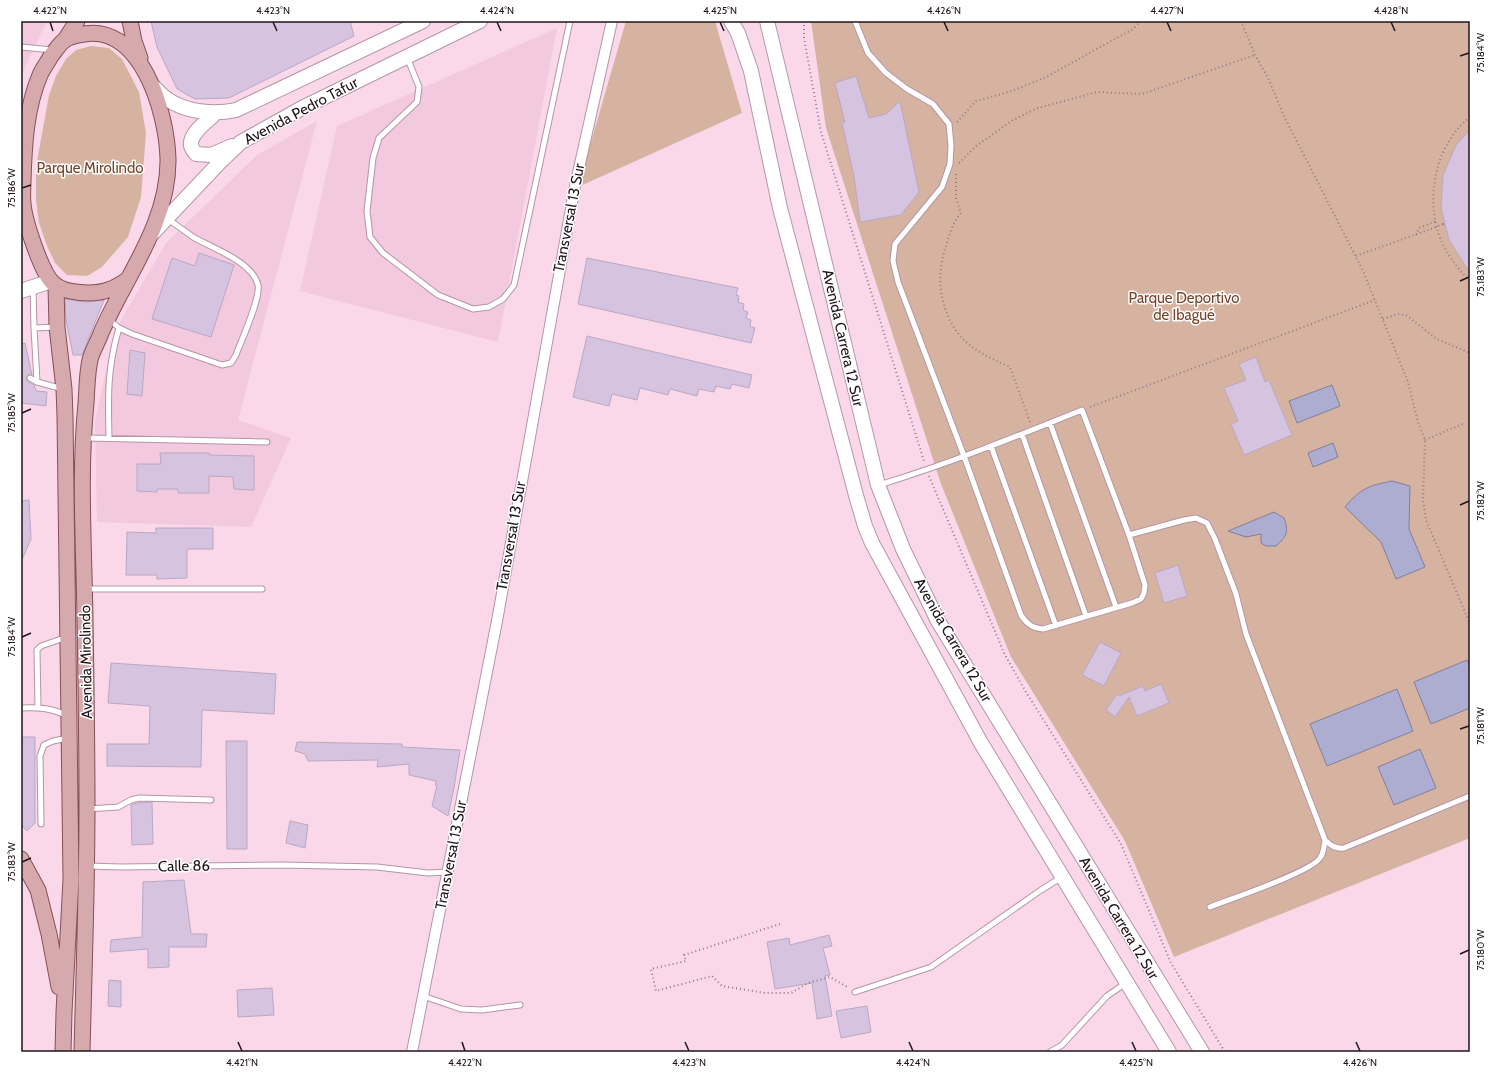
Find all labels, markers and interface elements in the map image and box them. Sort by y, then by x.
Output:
text: 4.422°N [33,4,67,17]
text: 4.423°N [256,4,290,17]
text: 4.424°N [480,4,514,17]
text: 4.425°N [703,4,737,17]
text: 4.426°N [927,4,961,17]
text: 4.427°N [1150,4,1184,17]
text: 4.428°N [1374,4,1408,17]
text: 75.184°W [1474,33,1487,73]
street label: Avenida Pedro Tafur [241,73,361,149]
park label: Parque Mirolindo [36,159,144,177]
street label: Transversal 13 Sur [550,162,588,274]
text: 75.186°W [5,168,18,208]
text: 75.183°W [1474,257,1487,297]
street label: Avenida Carrera 12 Sur [818,268,868,409]
park label: Parque Deportivo de Ibagué [1129,289,1239,324]
text: 75.185°W [5,393,18,433]
street label: Transversal 13 Sur [493,480,530,592]
text: 75.182°W [1474,481,1487,521]
street label: Avenida Carrera 12 Sur [910,575,996,705]
street label: Avenida Mirolindo [76,605,96,719]
text: 75.184°W [5,617,18,657]
text: 75.181°W [1474,707,1487,745]
street label: Transversal 13 Sur [432,799,470,911]
text: 75.183°W [5,842,18,882]
street label: Avenida Carrera 12 Sur [1075,853,1163,983]
street label: Calle 86 [158,857,210,875]
text: 75.180°W [1474,929,1487,971]
text: 4.421°N [226,1056,258,1069]
text: 4.422°N [448,1056,482,1069]
text: 4.423°N [672,1056,706,1069]
text: 4.424°N [896,1056,930,1069]
text: 4.425°N [1119,1056,1153,1069]
text: 4.426°N [1343,1056,1377,1069]

